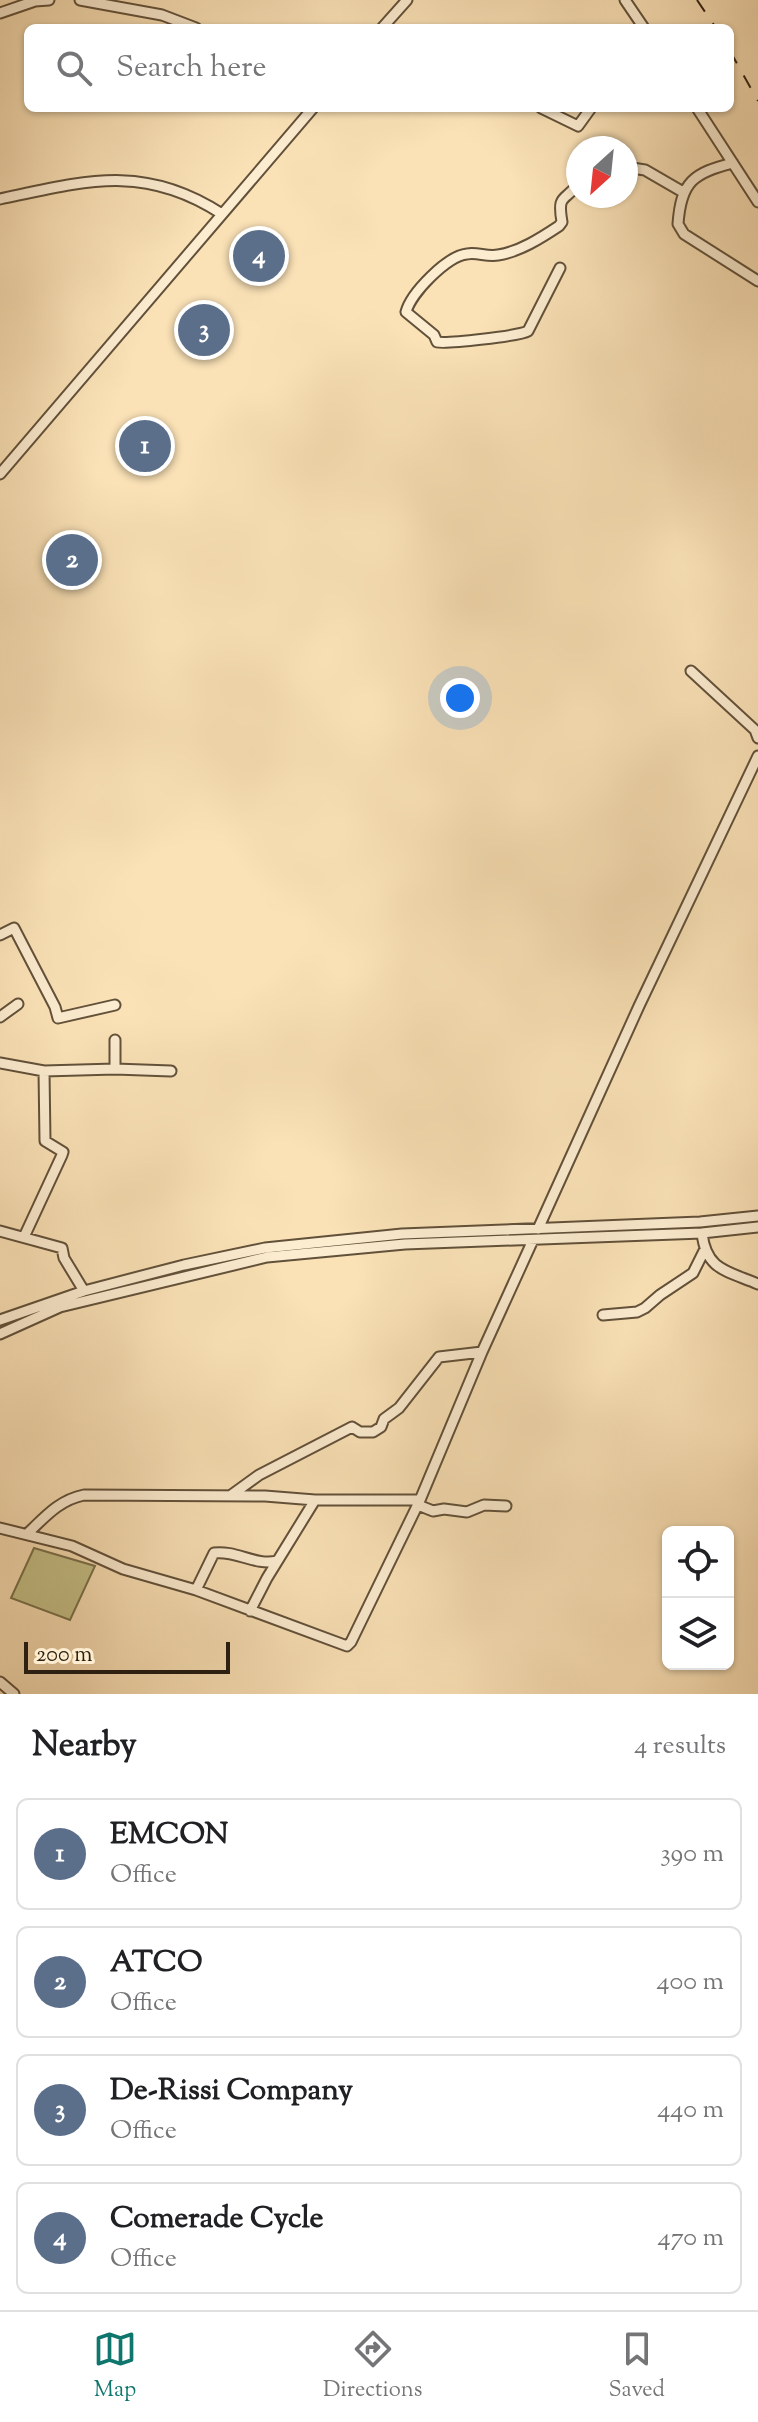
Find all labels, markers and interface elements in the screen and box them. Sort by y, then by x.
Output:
search box [24,24,734,112]
icon: search [52,46,96,90]
text: Search here [116,47,266,90]
north arrow [566,136,638,208]
pin: 4 [233,226,285,286]
pin: 3 [178,300,230,360]
pin: 1 [119,416,171,476]
pin: 2 [46,530,98,590]
your location [440,678,480,718]
map controls [662,1526,734,1670]
button: locate [662,1526,734,1598]
button: layers [662,1598,734,1670]
scale bar [24,1638,230,1674]
text: 200 m [36,1640,92,1672]
text: Nearby [32,1722,137,1771]
text: 4 results [634,1728,726,1765]
text: EMCON [110,1814,229,1857]
text: 1 [56,1836,64,1873]
text: 390 m [660,1836,724,1873]
text: Office [110,1857,177,1894]
text: ATCO [110,1942,203,1985]
text: 2 [54,1964,66,2001]
text: 400 m [657,1964,724,2001]
text: Office [110,1985,177,2022]
text: De-Rissi Company [110,2070,353,2113]
text: 3 [55,2092,65,2129]
text: 440 m [657,2092,724,2129]
text: Office [110,2113,177,2150]
text: Comerade Cycle [110,2198,324,2241]
text: 4 [53,2220,67,2257]
text: 470 m [658,2220,724,2257]
text: Office [110,2241,177,2278]
tab: Map [93,2327,137,2407]
tab: Directions [323,2327,422,2407]
tab: Saved [608,2327,665,2407]

